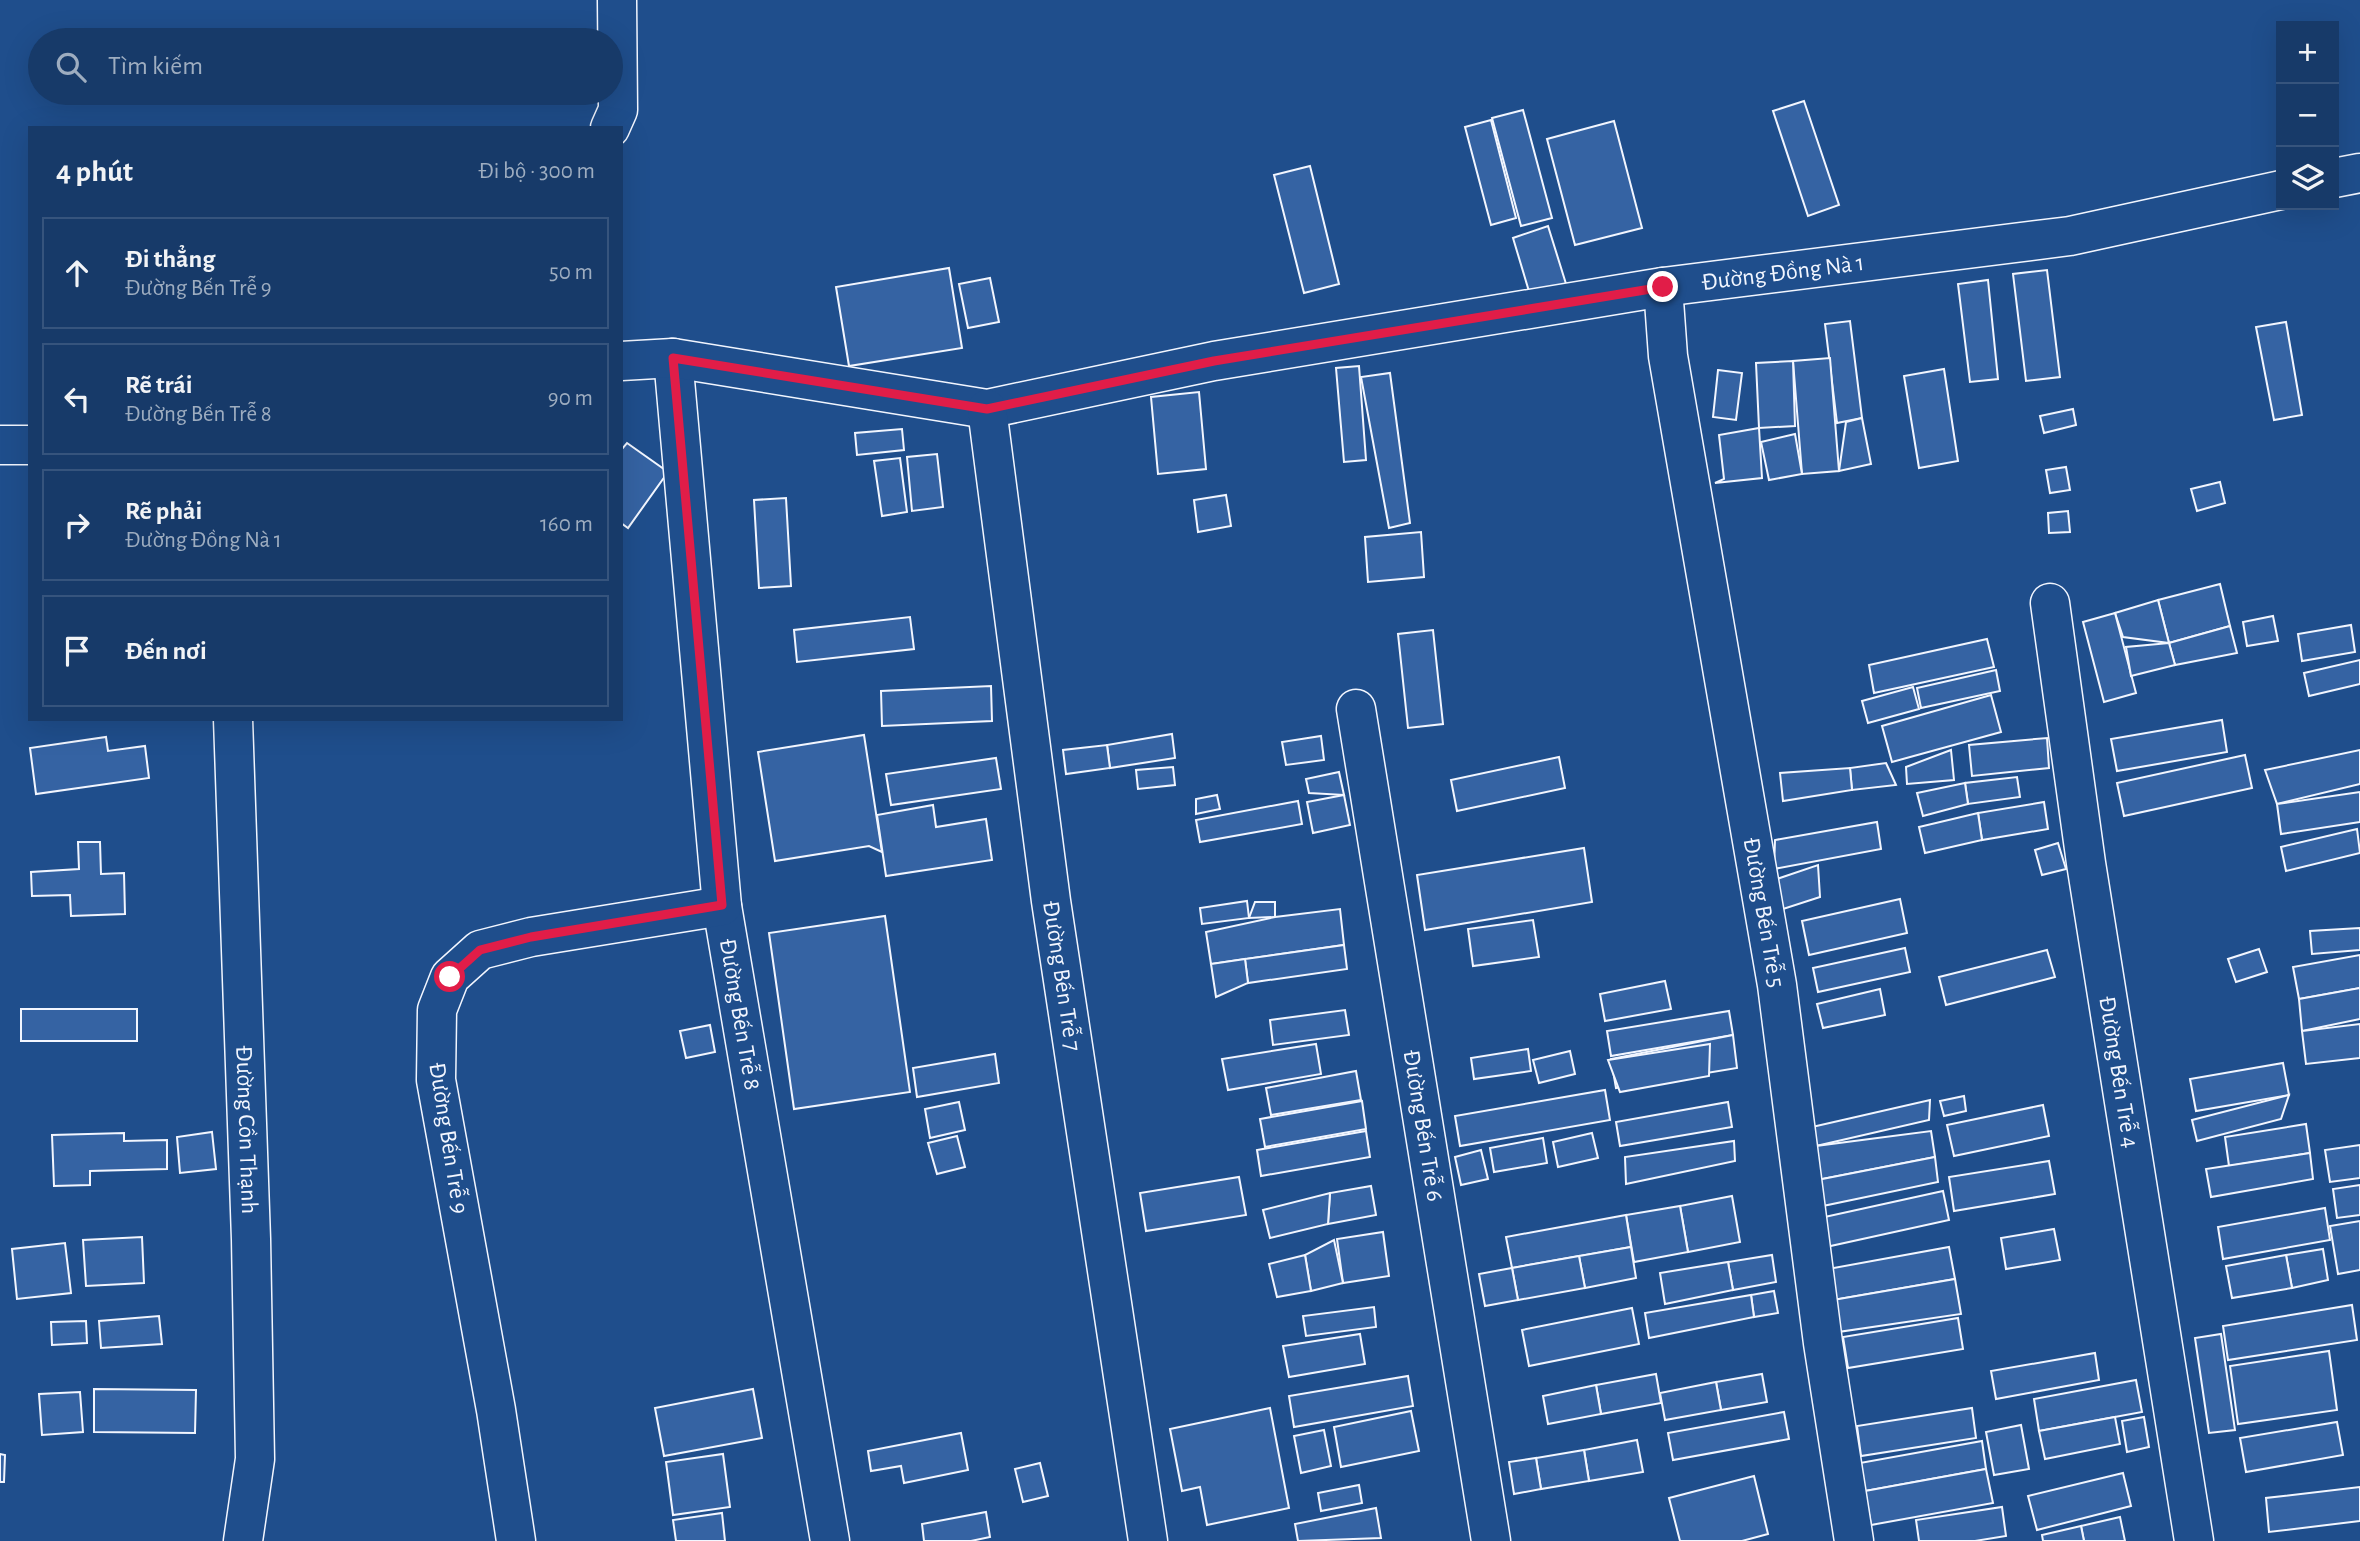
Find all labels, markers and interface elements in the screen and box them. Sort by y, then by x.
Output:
map controls [2276,21,2339,210]
button: + [2276,21,2339,84]
search box [28,28,623,105]
icon: search [52,48,90,86]
text: Tìm kiếm [108,53,203,79]
button: − [2276,84,2339,147]
button: layers [2276,147,2339,210]
text: 4 phút [56,157,133,187]
text: Đi bộ · 300 m [478,160,595,183]
text: Đi thẳng [125,246,215,272]
street label: Đường Đồng Nà 1 [1700,251,1866,295]
icon: ahead [58,254,96,292]
text: 50 m [549,261,593,284]
route end [1647,271,1678,302]
text: Đường Bến Trễ 9 [125,277,272,300]
text: Rẽ trái [125,372,193,398]
icon: left [58,380,96,418]
text: 90 m [548,387,593,410]
text: Đường Bến Trễ 8 [125,403,272,426]
text: Rẽ phải [125,498,202,524]
icon: right [58,506,96,544]
text: 160 m [540,513,593,536]
text: Đường Đồng Nà 1 [125,529,282,552]
icon: arrive [58,632,96,670]
text: Đến nơi [125,638,207,664]
street label: Đường Bến Trễ 5 [1739,836,1788,990]
street label: Đường Bến Trễ 7 [1038,899,1085,1053]
street label: Đường Bến Trễ 8 [715,937,764,1092]
route start [434,961,465,992]
street label: Đường Bến Trễ 4 [2094,994,2142,1150]
street label: Đường Cồn Thạnh [231,1045,261,1214]
street label: Đường Bến Trễ 6 [1398,1048,1447,1203]
street label: Đường Bến Trễ 9 [424,1061,473,1216]

